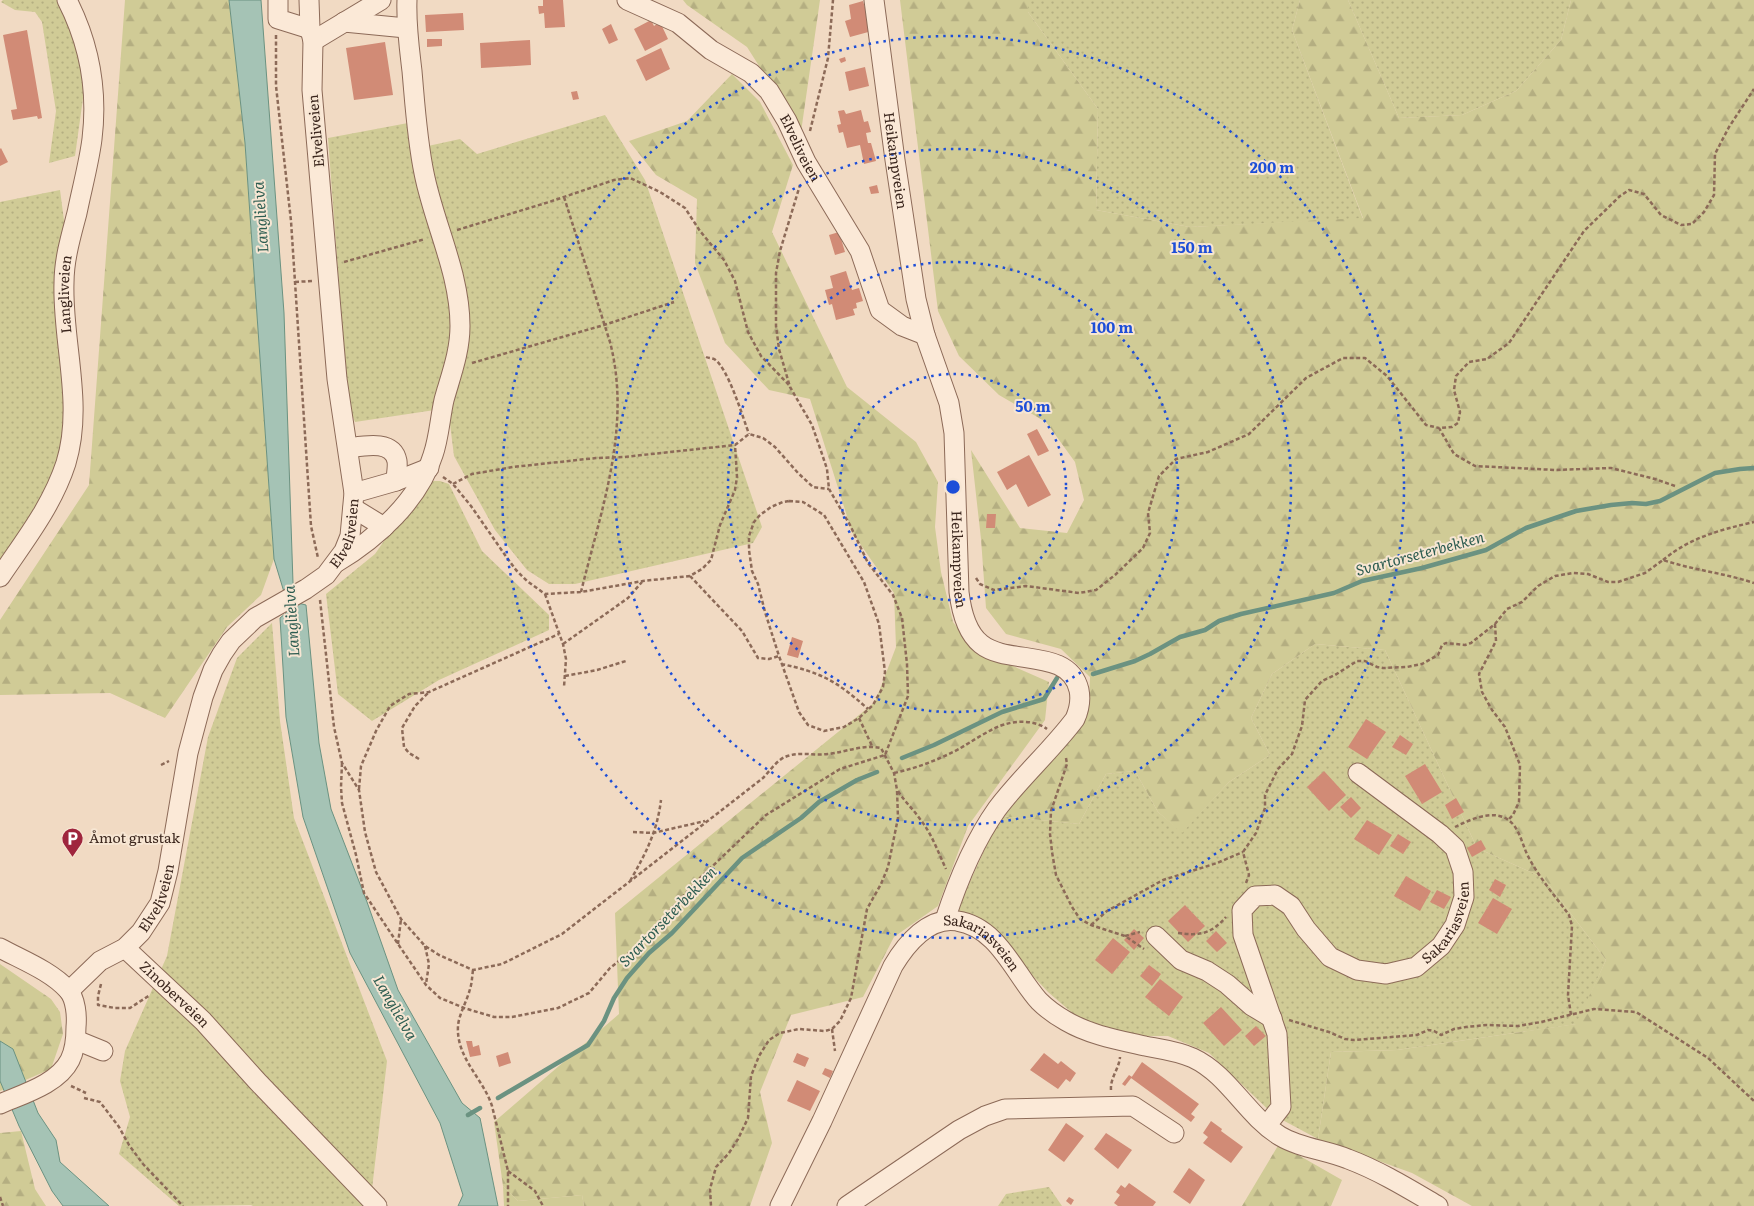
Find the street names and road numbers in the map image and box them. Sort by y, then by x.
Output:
street label: Elveliveien [302,94,328,168]
street label: Elveliveien [776,109,826,185]
street label: Heikampveien [880,111,913,210]
street label: Langliveien [53,253,76,335]
street label: Elveliveien [324,497,362,572]
street label: Heikampveien [947,510,972,610]
street label: Elveliveien [133,862,178,936]
street label: Sakariasveien [1417,881,1473,967]
street label: Sakariasveien [942,909,1025,975]
street label: Zinoberveien [136,956,215,1031]

